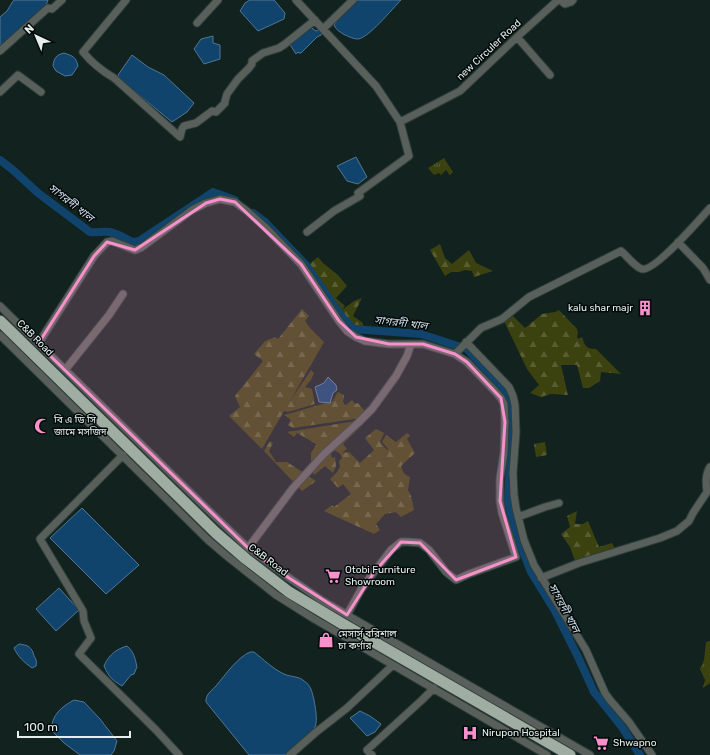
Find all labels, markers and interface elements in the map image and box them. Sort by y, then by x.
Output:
north arrow [16,16,56,56]
street label: new Circuler Road [454,17,524,83]
text: N [22,22,37,37]
water label: সাগরদী খাল [46,181,98,226]
building icon: kalu shar majr [636,299,654,317]
place label: kalu shar majr [568,302,633,314]
water label: সাগরদী খাল [374,313,430,333]
street label: C&B Road [14,317,56,359]
place label: বি এ ডি সি জামে মসজিদ [53,414,107,438]
mosque icon: বি এ ডি সি জামে মসজিদ [33,417,51,435]
street label: C&B Road [246,541,290,579]
place label: Otobi Furniture Showroom [345,564,416,588]
supermarket icon: Otobi Furniture Showroom [324,567,342,585]
water label: সাগরদী খাল [546,581,583,636]
place label: মেসার্স বরিশাল চা কর্ণার [337,628,397,652]
shop icon: মেসার্স বরিশাল চা কর্ণার [317,631,335,649]
scale bar [18,713,130,739]
text: 100 m [24,720,58,734]
hospital icon: Nirupon Hospital [461,724,479,742]
place label: Nirupon Hospital [482,727,560,739]
supermarket icon: Shwapno [592,734,610,752]
place label: Shwapno [613,737,657,749]

